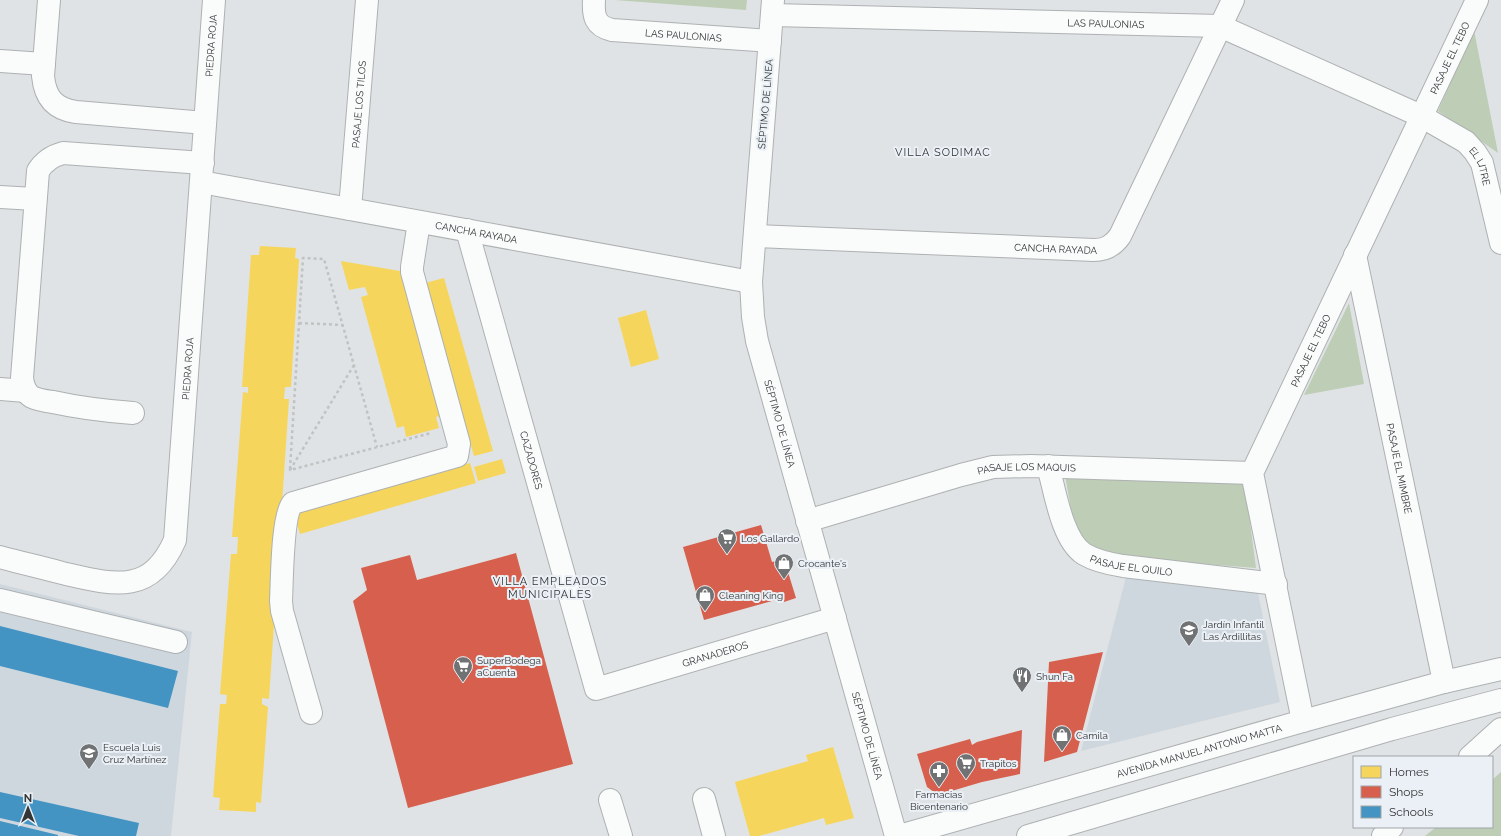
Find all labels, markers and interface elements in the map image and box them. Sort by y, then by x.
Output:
street label: PIEDRA ROJA [203,14,219,77]
street label: LAS PAULONIAS [1067,17,1144,30]
street label: PASAJE EL TEBO [1428,20,1472,96]
street label: LAS PAULONIAS [645,27,722,44]
street label: SÉPTIMO DE LÍNEA [756,58,775,150]
street label: PASAJE LOS TILOS [350,60,368,149]
street label: EL LITRE [1467,145,1492,187]
district label: VILLA SODIMAC [895,146,991,159]
street label: CANCHA RAYADA [434,220,519,245]
street label: CANCHA RAYADA [1014,242,1098,256]
street label: PASAJE EL TEBO [1289,312,1333,389]
street label: PIEDRA ROJA [180,337,196,400]
street label: SÉPTIMO DE LÍNEA [762,379,797,469]
street label: PASAJE EL MIMBRE [1384,422,1414,515]
street label: CAZADORES [518,430,545,491]
street label: PASAJE LOS MAQUIS [976,461,1076,477]
supermarket icon: Los Gallardo [716,527,738,555]
place label: Los Gallardo [741,533,799,544]
shop icon: Crocante's [773,552,795,580]
street label: PASAJE EL QUILO [1088,553,1174,578]
place label: Crocante's [798,558,847,569]
district label: VILLA EMPLEADOS MUNICIPALES [493,575,607,601]
shop icon: Cleaning King [694,584,716,612]
place label: Cleaning King [719,590,783,601]
school or university icon: Jardín Infantil Las Ardillitas [1178,619,1200,647]
place label: Jardín Infantil Las Ardillitas [1203,619,1265,642]
street label: GRANADEROS [681,639,750,669]
supermarket icon: SuperBodega aCuenta [452,655,474,683]
place label: SuperBodega aCuenta [477,655,541,678]
restaurant icon: Shun Fa [1011,665,1033,693]
place label: Shun Fa [1036,671,1073,682]
street label: SÉPTIMO DE LÍNEA [850,691,885,781]
street label: AVENIDA MANUEL ANTONIO MATTA [1115,722,1283,780]
shop icon: Camila [1051,724,1073,752]
place label: Camila [1076,730,1108,741]
school or university icon: Escuela Luis Cruz Martínez [78,742,100,770]
place label: Escuela Luis Cruz Martínez [103,742,167,765]
supermarket icon: Trapitos [955,752,977,780]
legend [1353,756,1493,828]
place label: Trapitos [980,758,1017,769]
pharmacy icon: Farmacias Bicentenario [928,760,950,788]
text: Homes [1389,765,1429,779]
text: Shops [1389,785,1424,799]
north arrow [8,788,48,828]
place label: Farmacias Bicentenario [910,789,968,812]
text: N [24,792,32,805]
text: Schools [1389,805,1433,819]

